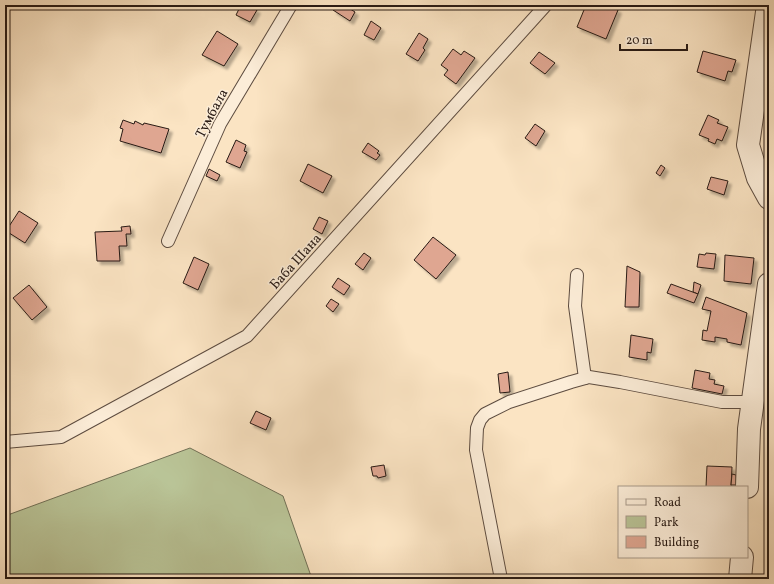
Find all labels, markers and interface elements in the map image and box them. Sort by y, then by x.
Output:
scale bar [620,26,687,52]
text: 20 m [626,33,653,49]
street label: Тумбала [191,86,233,142]
street label: Баба Шана [266,230,326,294]
legend [618,486,748,558]
text: Road [654,495,681,511]
text: Park [654,515,679,531]
text: Building [654,535,699,551]

